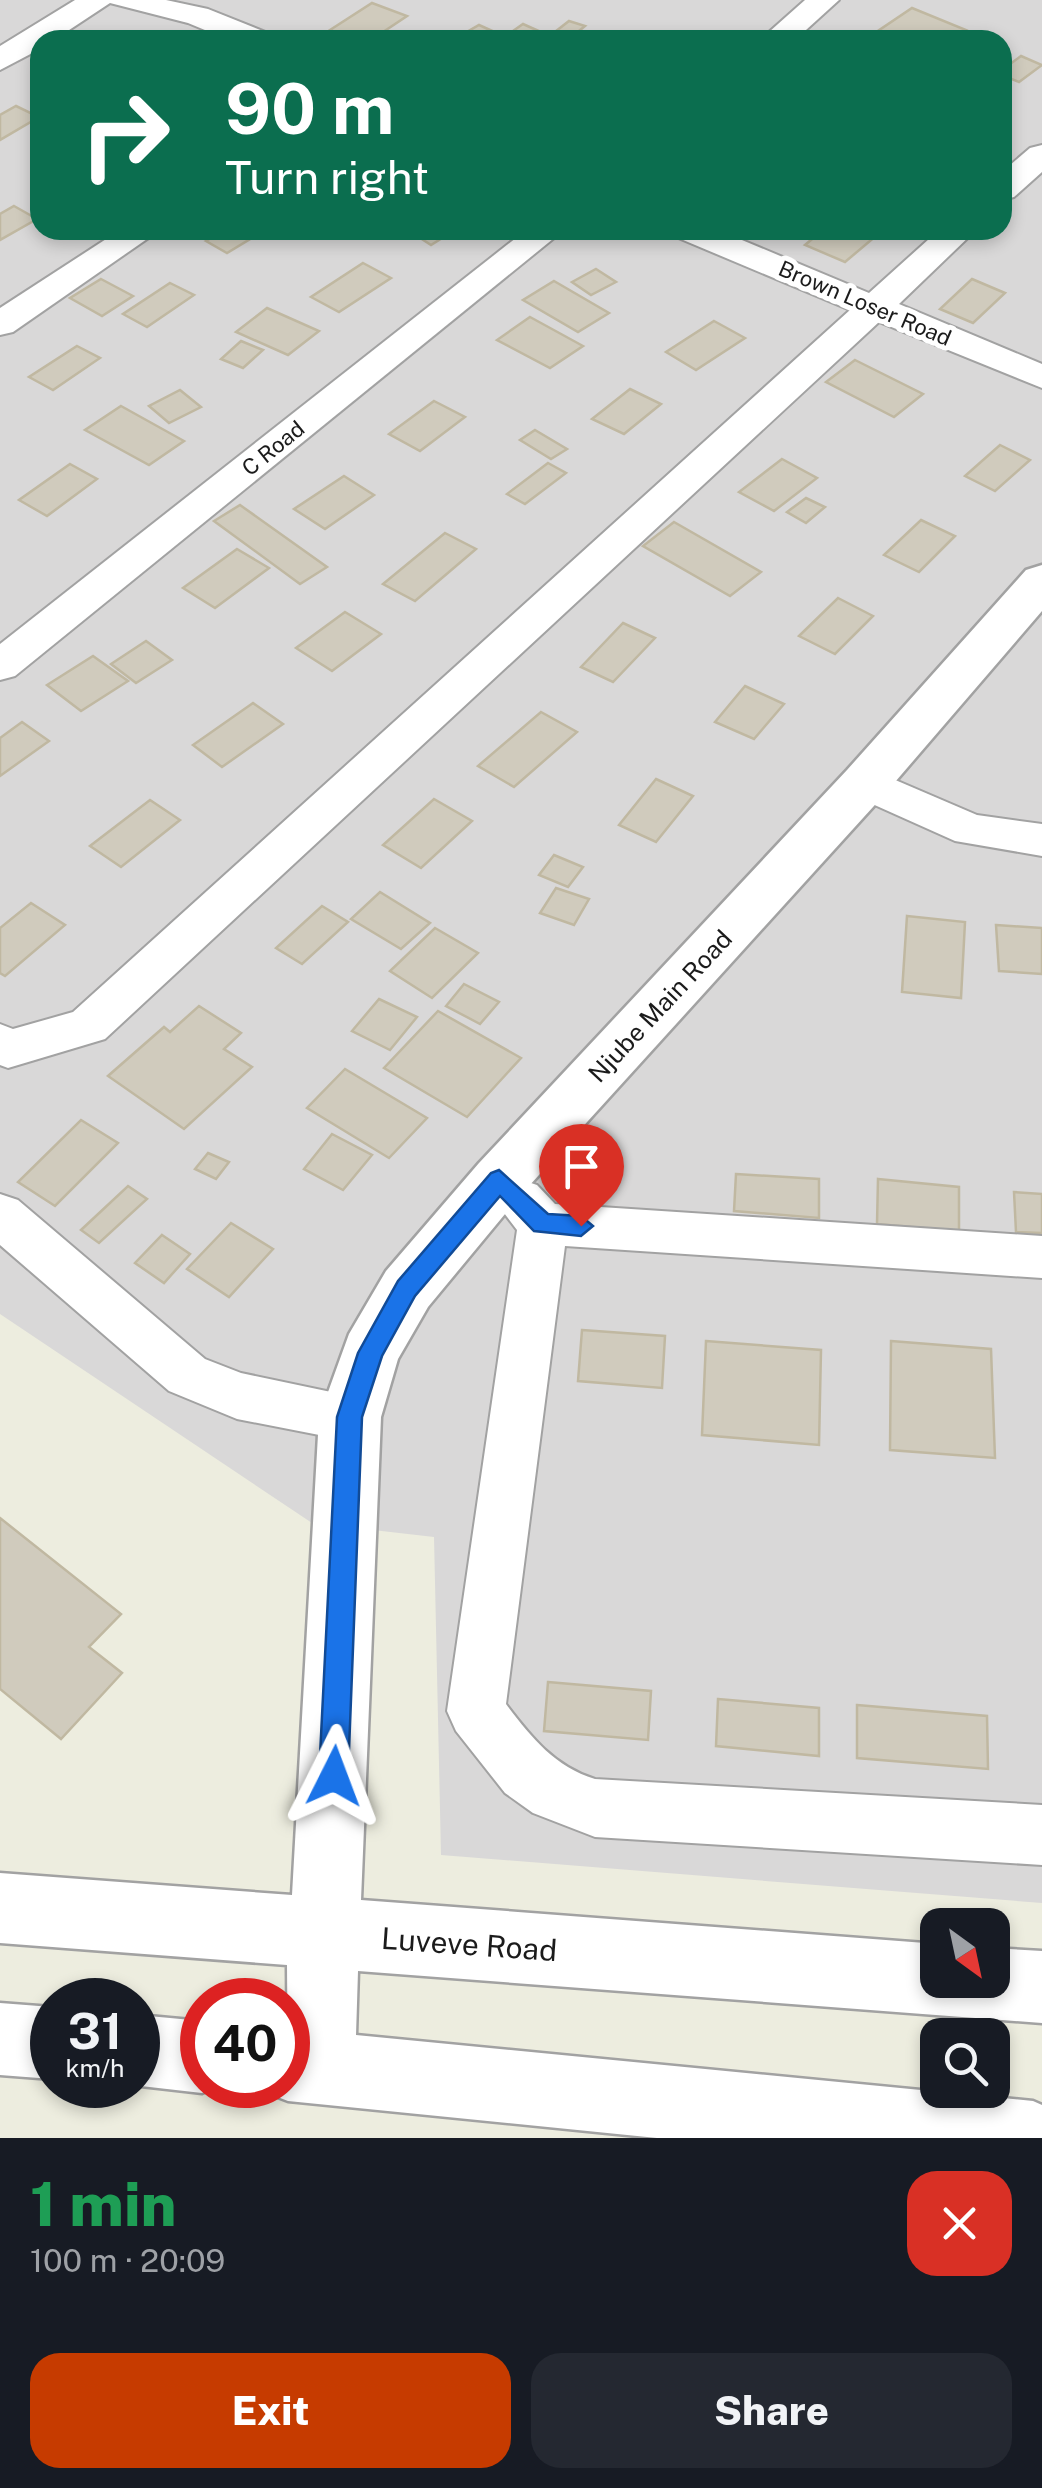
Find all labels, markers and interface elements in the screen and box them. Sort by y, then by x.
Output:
text: 90 m [225,67,395,150]
icon: right [60,70,190,200]
text: Turn right [225,151,429,204]
street label: Brown Loser Road [775,255,955,351]
street label: C Road [237,415,309,481]
street label: Njube Main Road [582,924,738,1088]
pin [539,1124,624,1227]
icon: arrive [554,1139,609,1194]
position arrow [282,1724,386,1828]
north arrow [920,1908,1010,1998]
map controls [920,1908,1010,2108]
street label: Luveve Road [380,1920,558,1968]
speed limit sign: 40 [180,1978,310,2108]
text: 31 [68,2001,122,2060]
button: search [920,2018,1010,2108]
text: km/h [66,2053,124,2083]
text: 1 min [30,2169,177,2240]
button: close [907,2171,1012,2276]
text: 100 m · 20:09 [30,2242,225,2279]
button: Exit [30,2353,511,2468]
button: Share [531,2353,1012,2468]

